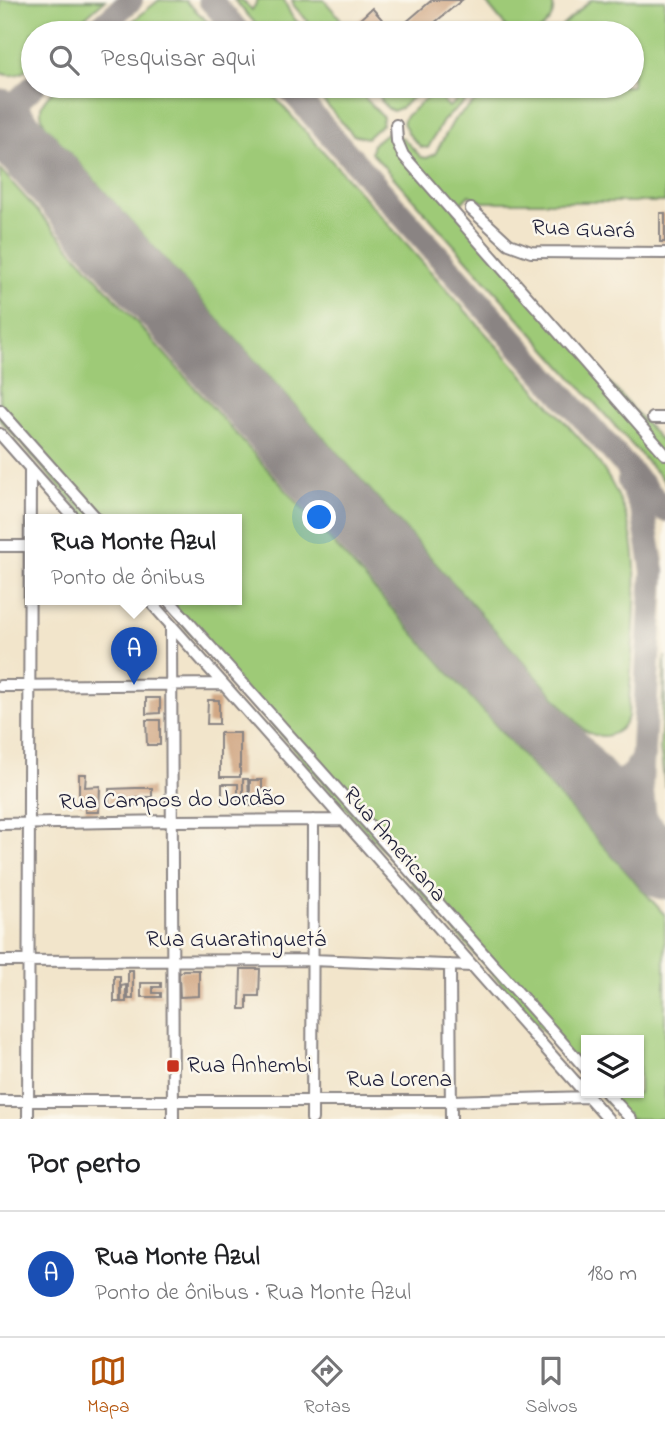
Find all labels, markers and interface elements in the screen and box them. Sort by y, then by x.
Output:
search box [21,21,644,98]
icon: search [45,41,83,79]
text: Pesquisar aqui [101,41,256,79]
street label: Rua Guará [531,212,635,248]
your location [302,500,336,534]
popup [25,514,242,605]
text: Rua Monte Azul [51,524,216,562]
text: Ponto de ônibus [51,562,205,595]
pin: A [111,627,157,685]
street label: Rua Americana [334,780,454,910]
street label: Rua Campos do Jordão [59,783,285,819]
street label: Rua Guaratinguetá [146,924,326,958]
map controls [581,1035,644,1098]
button: layers [581,1035,644,1098]
place label: Rua Anhembi [187,1050,312,1083]
marker: Rua Anhembi [165,1058,181,1074]
street label: Rua Lorena [346,1064,452,1097]
text: Por perto [28,1143,141,1187]
text: Rua Monte Azul [95,1239,260,1277]
text: A [44,1258,58,1291]
text: 180 m [588,1258,637,1291]
text: Ponto de ônibus · Rua Monte Azul [95,1277,411,1310]
tab: Mapa [87,1352,130,1421]
tab: Rotas [304,1352,351,1421]
tab: Salvos [525,1352,578,1421]

